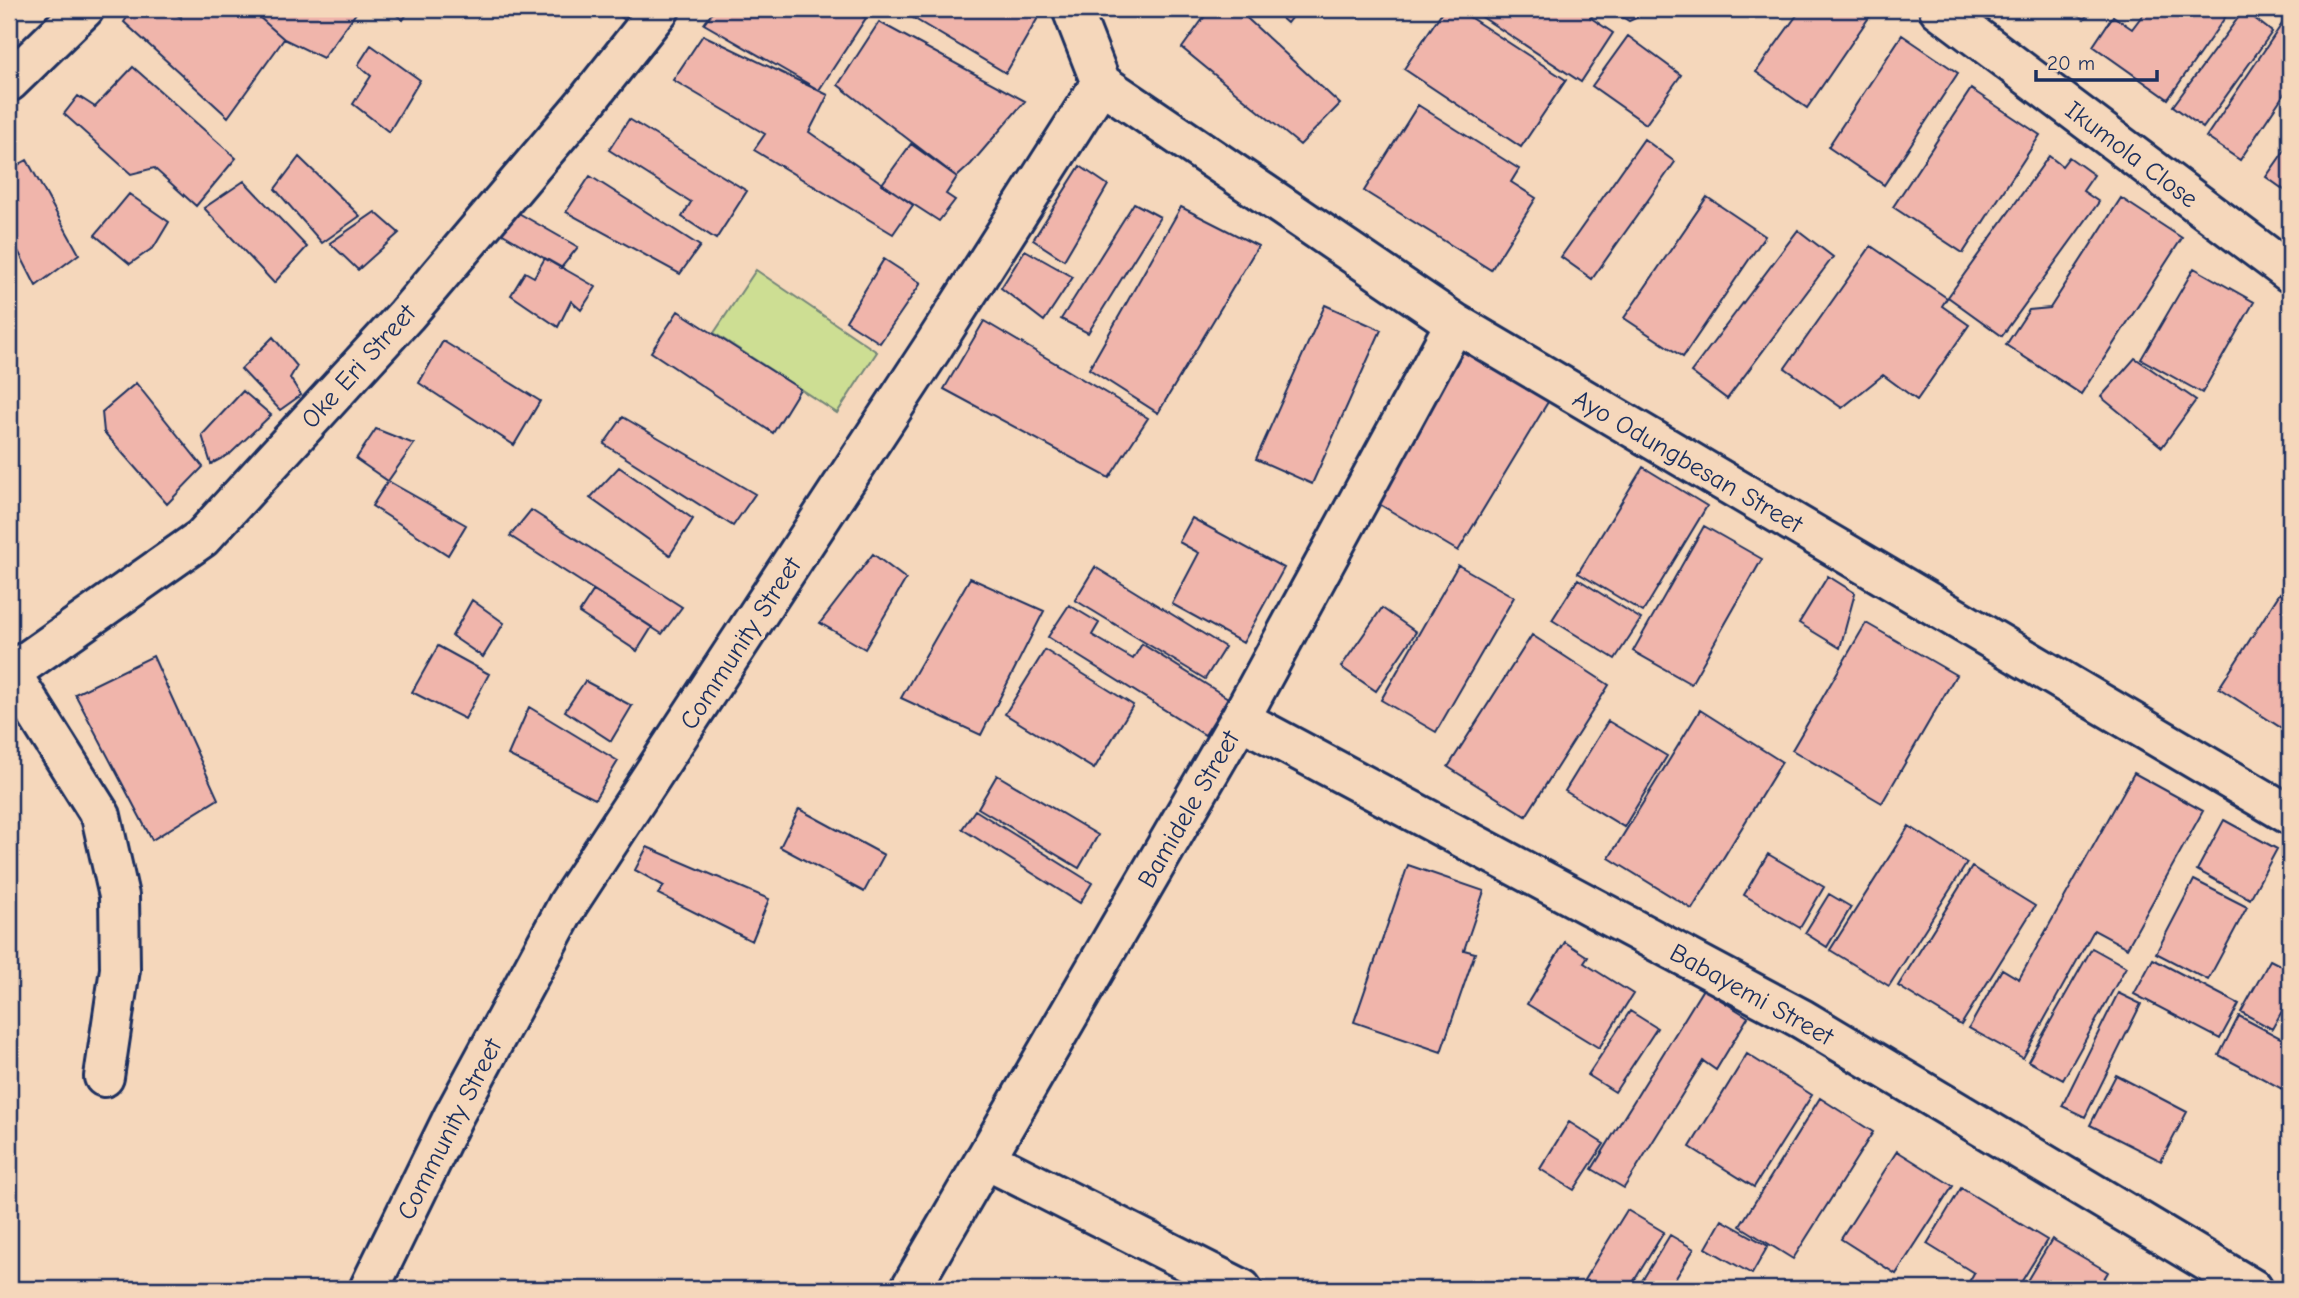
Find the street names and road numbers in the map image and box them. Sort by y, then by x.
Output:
street label: Ikumola Close [2059,95,2204,214]
street label: Oke Eri Street [295,297,423,435]
street label: Ayo Odungbesan Street [1567,384,1809,541]
street label: Community Street [674,551,808,735]
street label: Bamidele Street [1132,724,1247,893]
street label: Babayemi Street [1665,938,1840,1053]
street label: Community Street [391,1033,509,1225]

